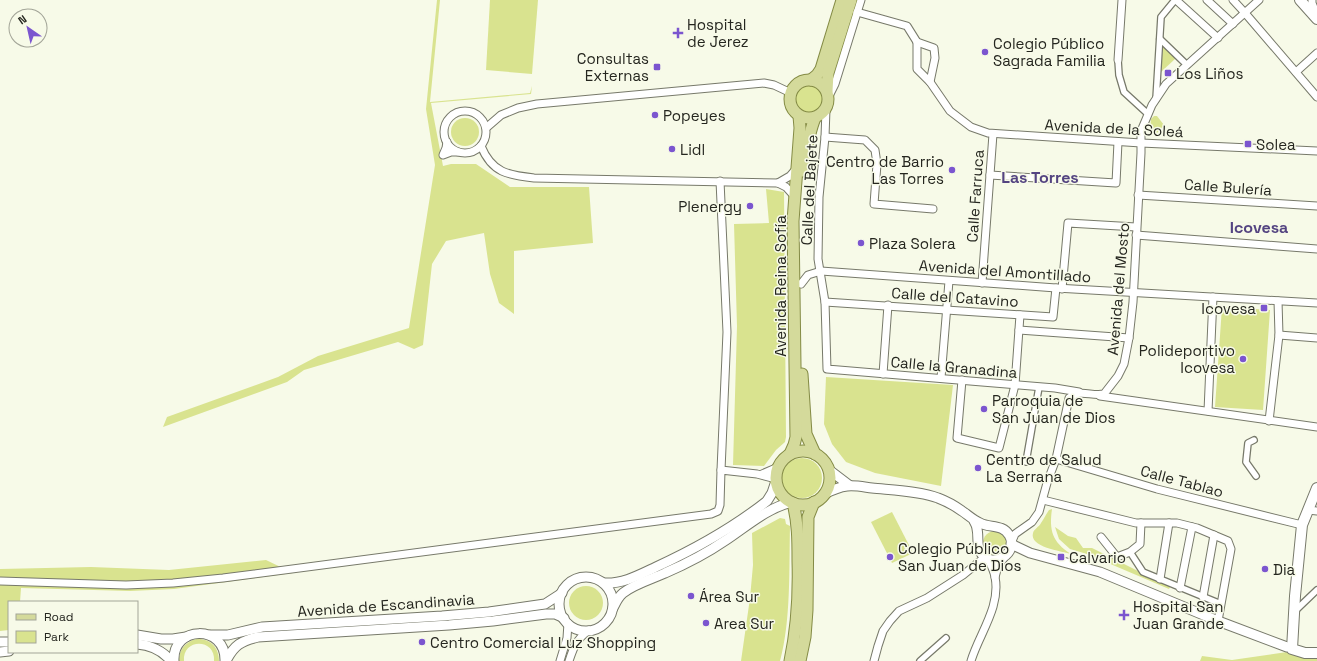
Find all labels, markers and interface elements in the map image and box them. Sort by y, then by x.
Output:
north arrow [8,8,48,48]
text: N [15,12,29,28]
place label: Hospital de Jerez [687,15,749,51]
marker: Hospital de Jerez [672,27,684,39]
place label: Colegio Público Sagrada Familia [993,34,1106,70]
marker: Colegio Público Sagrada Familia [980,47,990,57]
place label: Consultas Externas [577,49,649,85]
marker: Consultas Externas [652,62,662,72]
place label: Los Liños [1176,64,1243,83]
marker: Los Liños [1163,68,1173,78]
place label: Popeyes [663,106,726,125]
marker: Popeyes [650,110,660,120]
street label: Avenida de la Soleá [1044,115,1184,141]
street label: Calle del Bajete [797,134,821,246]
place label: Solea [1256,135,1296,154]
marker: Solea [1243,139,1253,149]
place label: Lidl [680,140,705,159]
marker: Lidl [667,144,677,154]
street label: Calle Farruca [962,149,988,243]
place label: Centro de Barrio Las Torres [826,152,944,188]
marker: Centro de Barrio Las Torres [947,165,957,175]
district label: Las Torres [1001,167,1079,188]
street label: Calle Bulería [1183,174,1273,200]
place label: Plenergy [678,197,742,216]
marker: Plenergy [745,201,755,211]
street label: Avenida Reina Sofía [771,215,790,357]
district label: Icovesa [1230,217,1288,238]
street label: Avenida del Mosto [1103,222,1133,356]
place label: Plaza Solera [869,234,956,253]
marker: Plaza Solera [856,238,866,248]
street label: Avenida del Amontillado [918,256,1092,286]
street label: Calle del Catavino [891,283,1019,311]
place label: Icovesa [1201,299,1256,318]
marker: Icovesa [1259,303,1269,313]
place label: Polideportivo Icovesa [1139,341,1235,377]
street label: Calle la Granadina [890,352,1019,382]
marker: Polideportivo Icovesa [1238,354,1248,364]
place label: Parroquia de San Juan de Dios [992,391,1116,427]
marker: Parroquia de San Juan de Dios [979,404,989,414]
place label: Centro de Salud La Serrana [986,450,1102,486]
street label: Calle Tablao [1138,461,1226,501]
marker: Centro de Salud La Serrana [973,463,983,473]
place label: Colegio Público San Juan de Dios [898,539,1022,575]
place label: Calvario [1069,548,1126,567]
marker: Colegio Público San Juan de Dios [885,552,895,562]
marker: Calvario [1056,552,1066,562]
place label: Dia [1273,560,1296,579]
marker: Dia [1260,564,1270,574]
place label: Área Sur [699,587,760,606]
street label: Avenida de Escandinavia [297,589,476,621]
marker: Área Sur [686,591,696,601]
place label: Hospital San Juan Grande [1133,597,1224,633]
legend [8,601,138,653]
text: Road [44,609,73,625]
marker: Hospital San Juan Grande [1118,609,1130,621]
place label: Area Sur [714,614,775,633]
marker: Area Sur [701,618,711,628]
text: Park [44,629,69,645]
place label: Centro Comercial Luz Shopping [430,633,656,652]
marker: Centro Comercial Luz Shopping [417,637,427,647]

